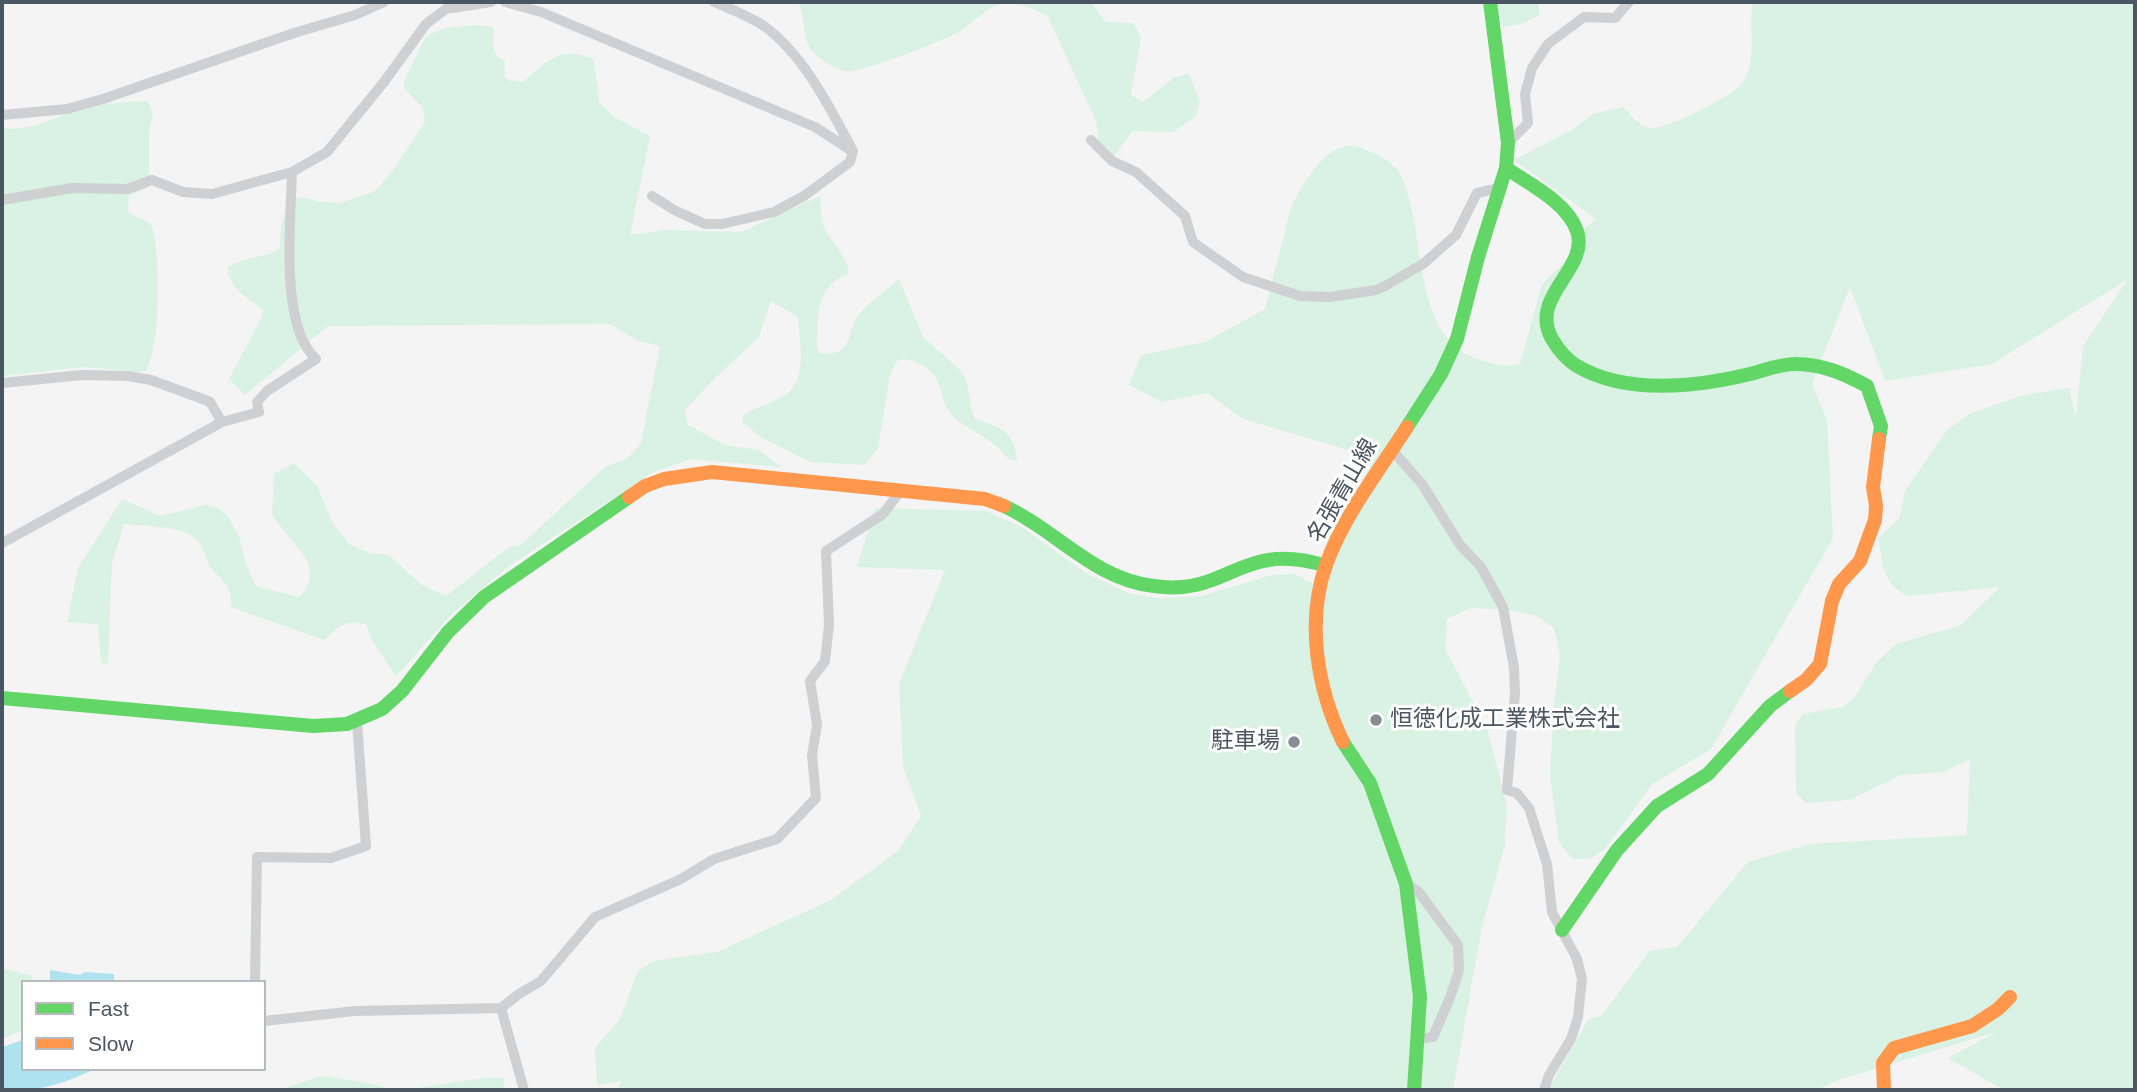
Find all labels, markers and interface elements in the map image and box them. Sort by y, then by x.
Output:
street label: 名張青山線 [1302,434,1384,548]
place label: 恒徳化成工業株式会社 [1390,706,1620,734]
marker: 恒徳化成工業株式会社 [1368,712,1384,728]
place label: 駐車場 [1211,728,1280,756]
marker: 駐車場 [1286,734,1302,750]
legend [21,980,266,1071]
text: Fast [88,997,129,1020]
text: Slow [88,1032,134,1055]

